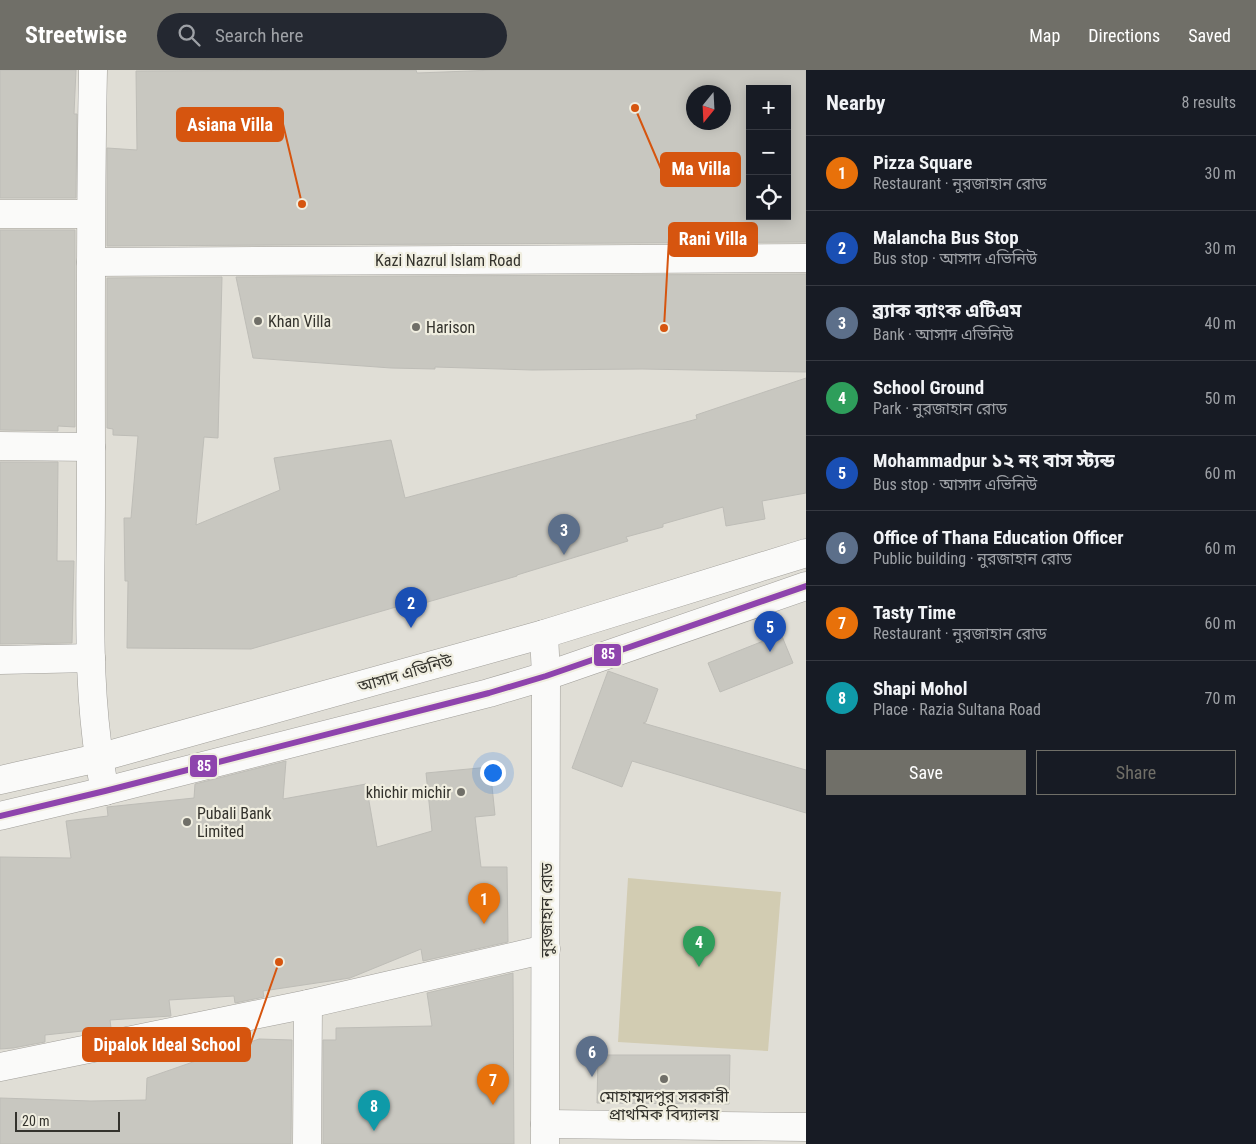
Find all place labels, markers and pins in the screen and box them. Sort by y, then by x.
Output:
callout: Asiana Villa [177,108,283,141]
callout: Ma Villa [661,153,740,186]
callout: Rani Villa [669,223,757,256]
place label: Khan Villa [268,312,331,331]
marker: Khan Villa [252,315,264,327]
place label: Harison [426,318,475,337]
marker: Harison [410,321,422,333]
pin: 3 [548,514,580,555]
pin: 2 [395,587,427,628]
pin: 5 [754,611,786,652]
place label: khichir michir [366,783,451,802]
marker: khichir michir [455,786,467,798]
place label: Pubali Bank Limited [197,804,272,841]
marker: Pubali Bank Limited [181,816,193,828]
pin: 1 [468,883,500,924]
pin: 4 [683,926,715,967]
callout: Dipalok Ideal School [83,1028,250,1061]
pin: 6 [576,1036,608,1077]
pin: 7 [477,1064,509,1105]
marker: মোহাম্মদপুর সরকারী প্রাথমিক বিদ্যালয় [658,1073,670,1085]
place label: মোহাম্মদপুর সরকারী প্রাথমিক বিদ্যালয় [599,1087,730,1124]
pin: 8 [358,1090,390,1131]

